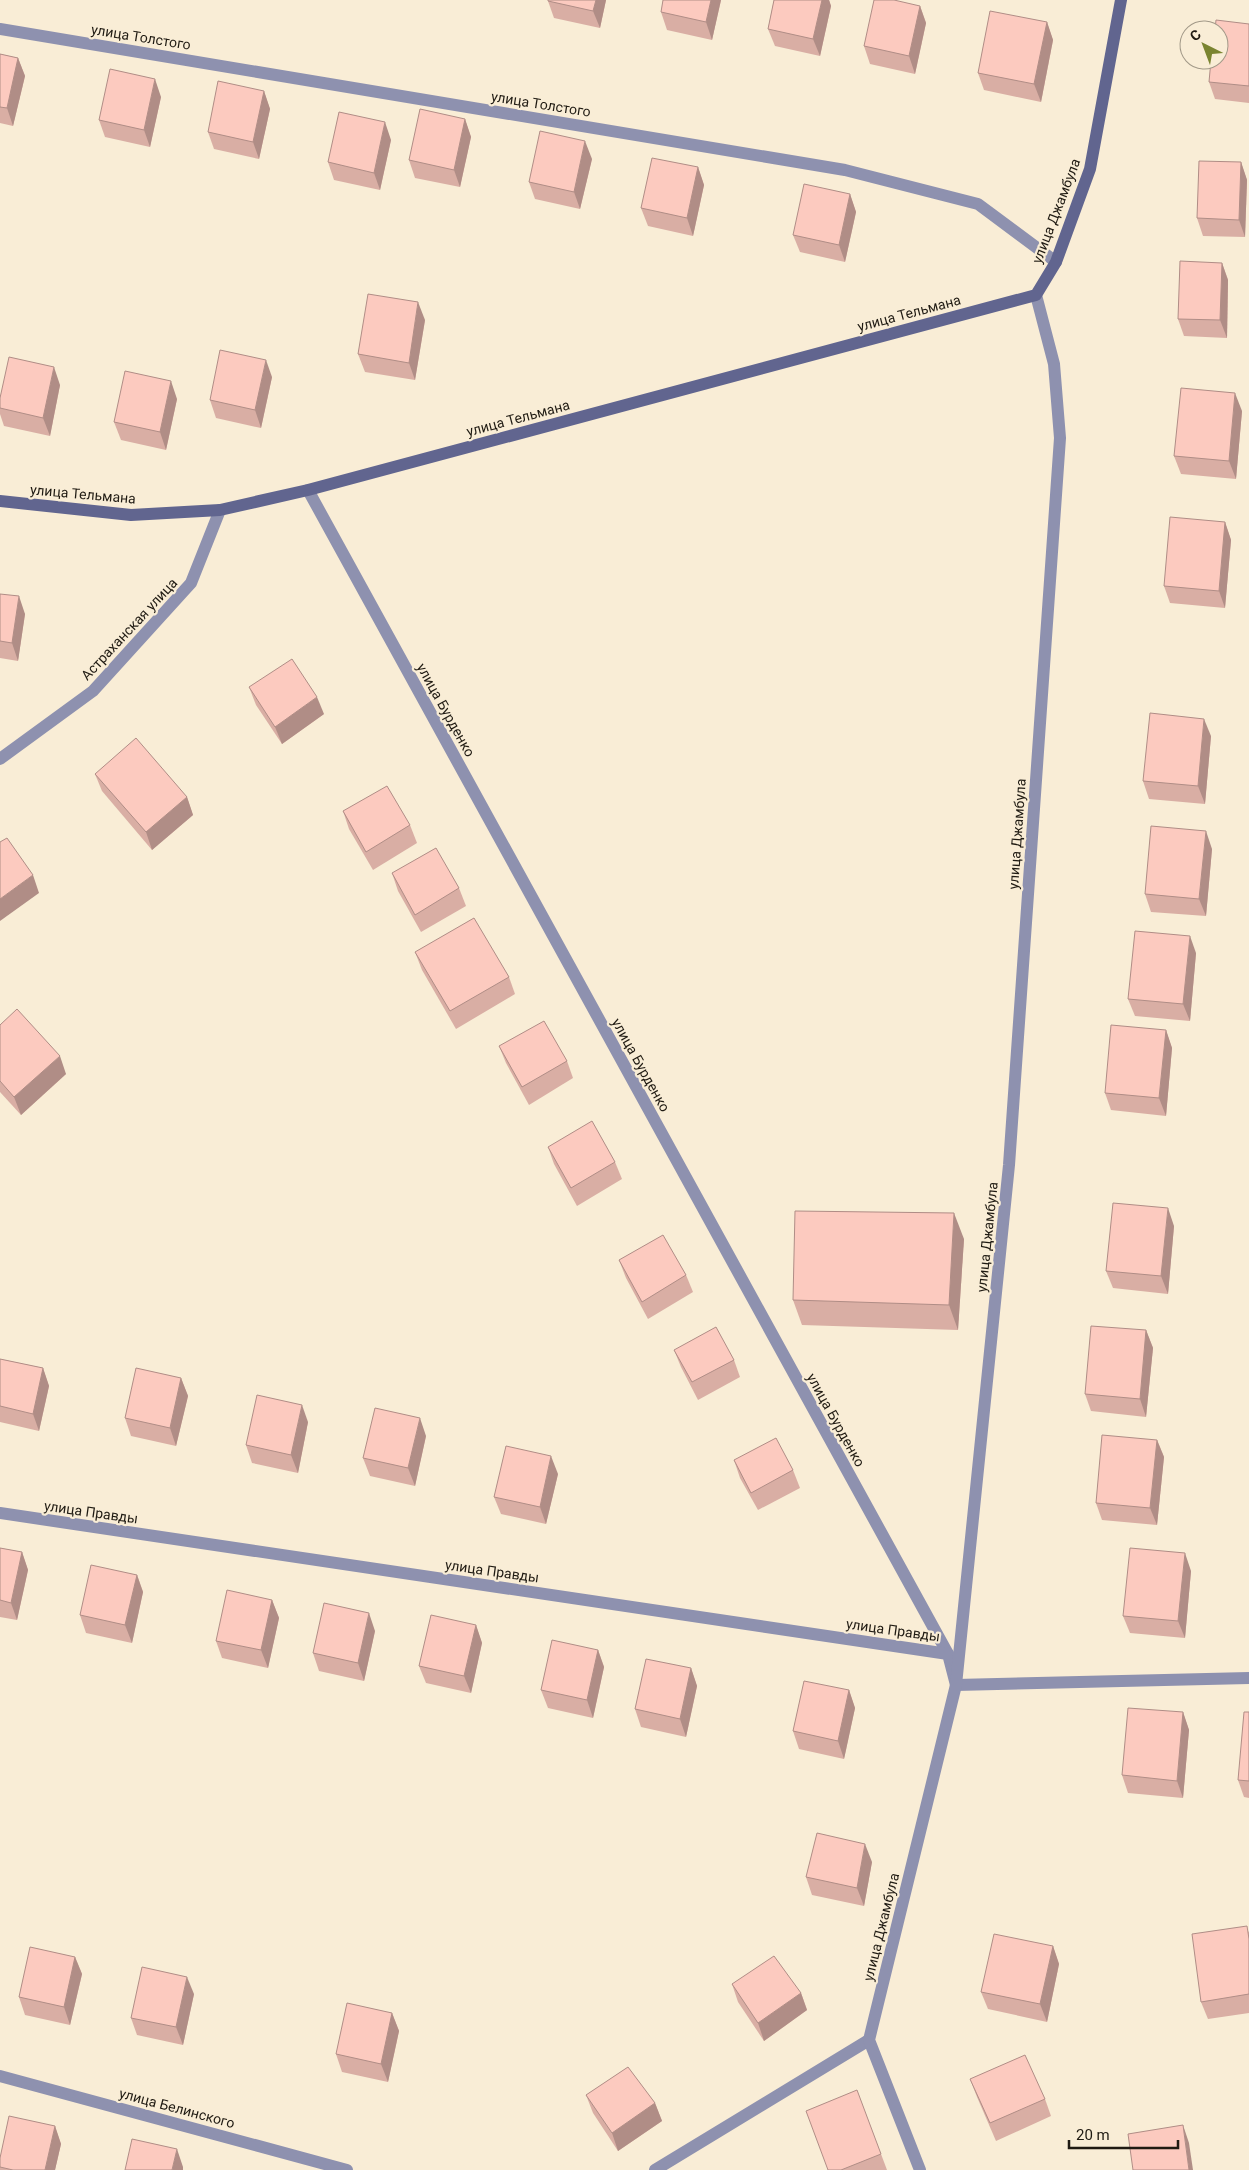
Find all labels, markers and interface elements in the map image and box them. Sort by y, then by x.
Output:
north arrow [1179,20,1229,70]
street label: улица Толстого [90,21,192,53]
text: С [1187,26,1204,44]
street label: улица Толстого [490,88,592,120]
street label: улица Джамбула [1029,156,1083,266]
street label: улица Тельмана [856,292,962,334]
street label: улица Тельмана [465,397,571,439]
street label: улица Тельмана [29,481,137,507]
street label: Астраханская улица [78,575,180,683]
street label: улица Бурденко [414,660,478,760]
street label: улица Джамбула [1005,778,1029,890]
street label: улица Бурденко [609,1015,673,1115]
street label: улица Джамбула [973,1181,1001,1293]
street label: улица Бурденко [804,1370,868,1470]
street label: улица Правды [43,1497,139,1527]
street label: улица Правды [444,1556,540,1586]
street label: улица Правды [845,1615,941,1645]
street label: улица Джамбула [860,1871,902,1983]
street label: улица Белинского [118,2085,236,2131]
scale bar [1069,2118,1178,2150]
text: 20 m [1076,2126,1110,2144]

